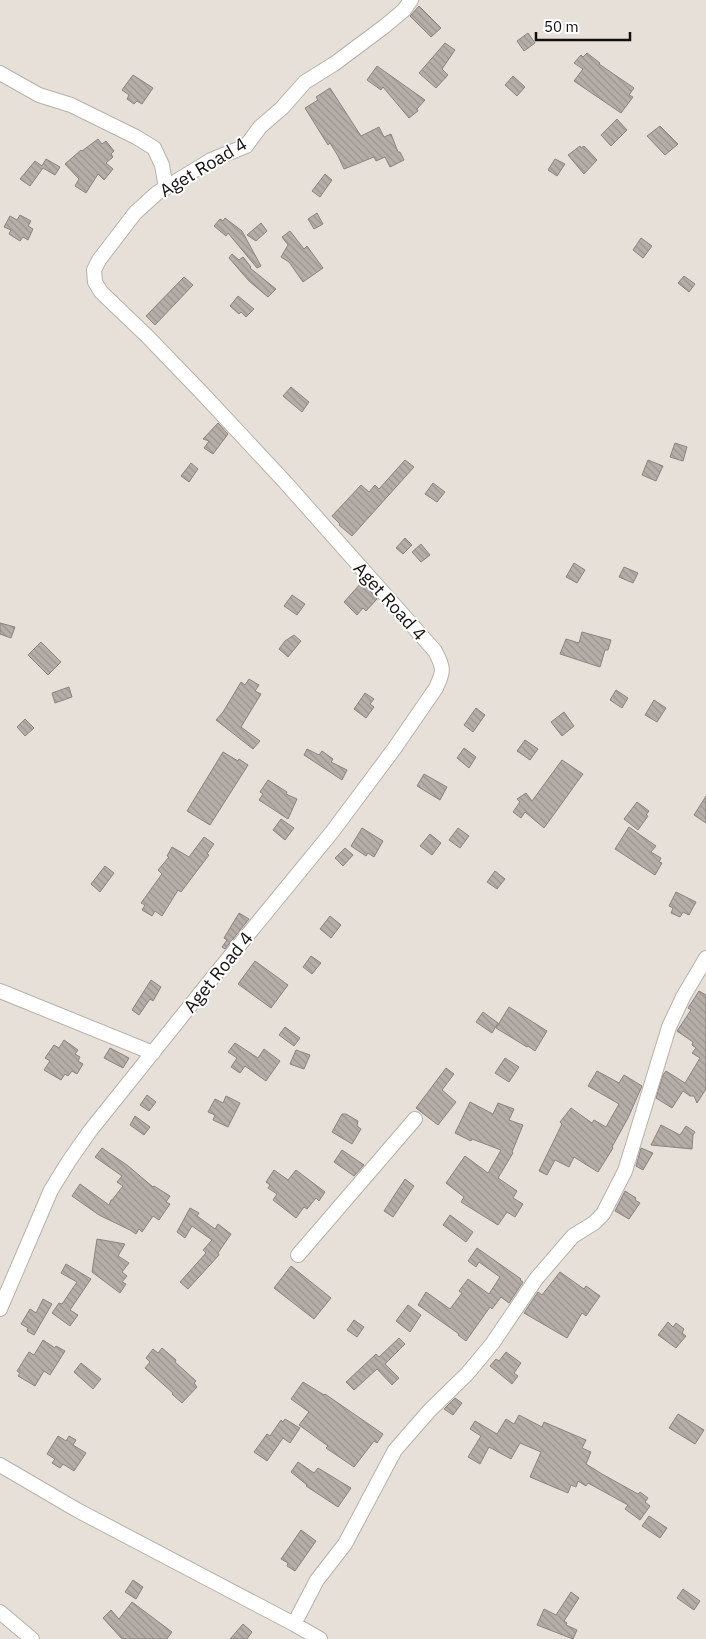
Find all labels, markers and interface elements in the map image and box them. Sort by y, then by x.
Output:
scale bar [536,10,630,42]
text: 50 m [544,17,579,36]
street label: Aget Road 4 [155,132,251,202]
street label: Aget Road 4 [349,557,431,645]
street label: Aget Road 4 [178,927,258,1017]

